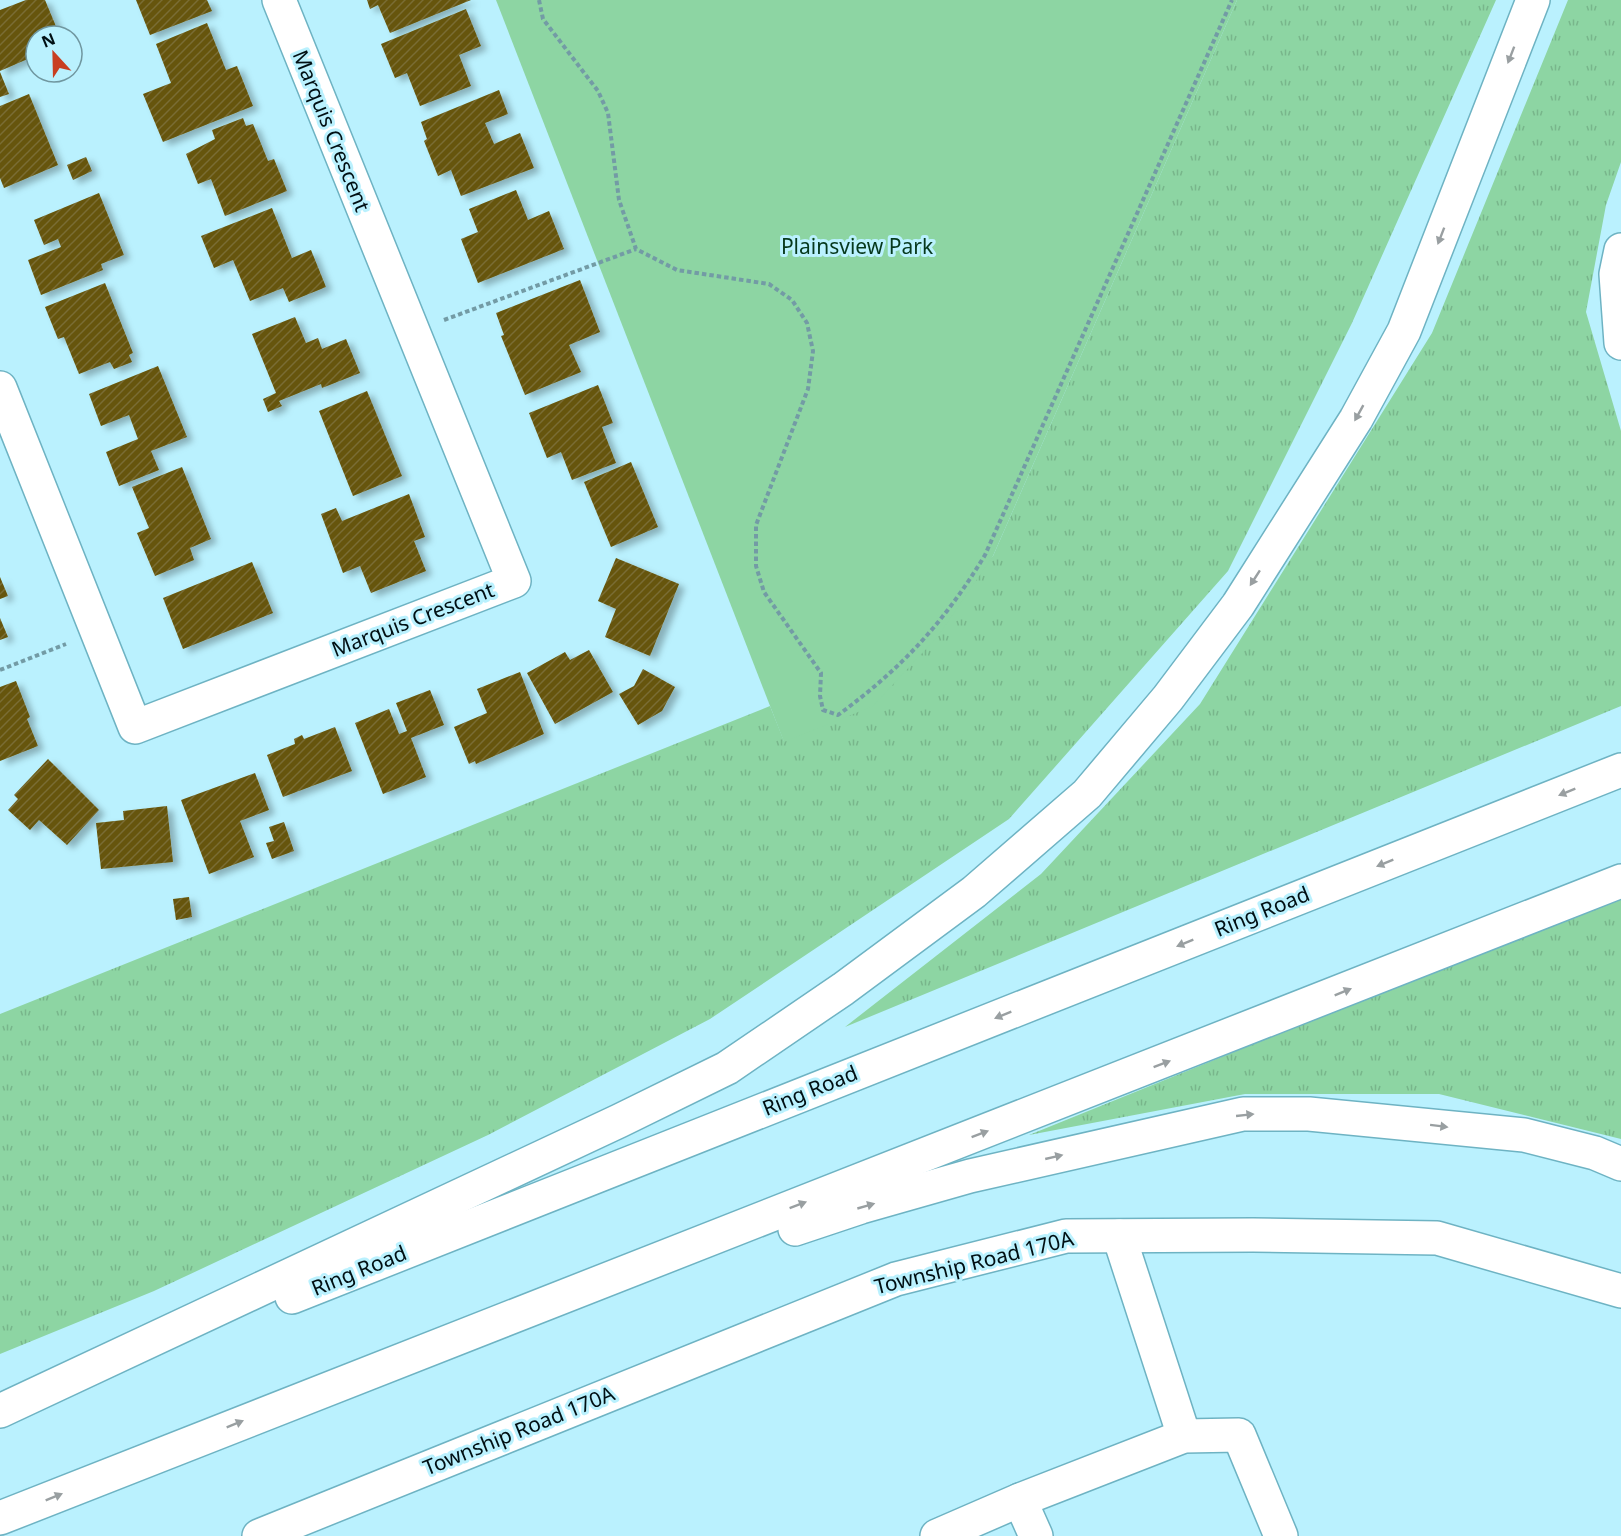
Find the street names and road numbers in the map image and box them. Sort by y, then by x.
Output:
street label: Marquis Crescent [287,46,377,216]
street label: Marquis Crescent [327,575,498,663]
street label: Ring Road [1210,879,1313,943]
street label: Ring Road [758,1058,861,1122]
street label: Township Road 170A [871,1224,1077,1300]
street label: Ring Road [307,1238,410,1302]
street label: Township Road 170A [419,1379,619,1481]

